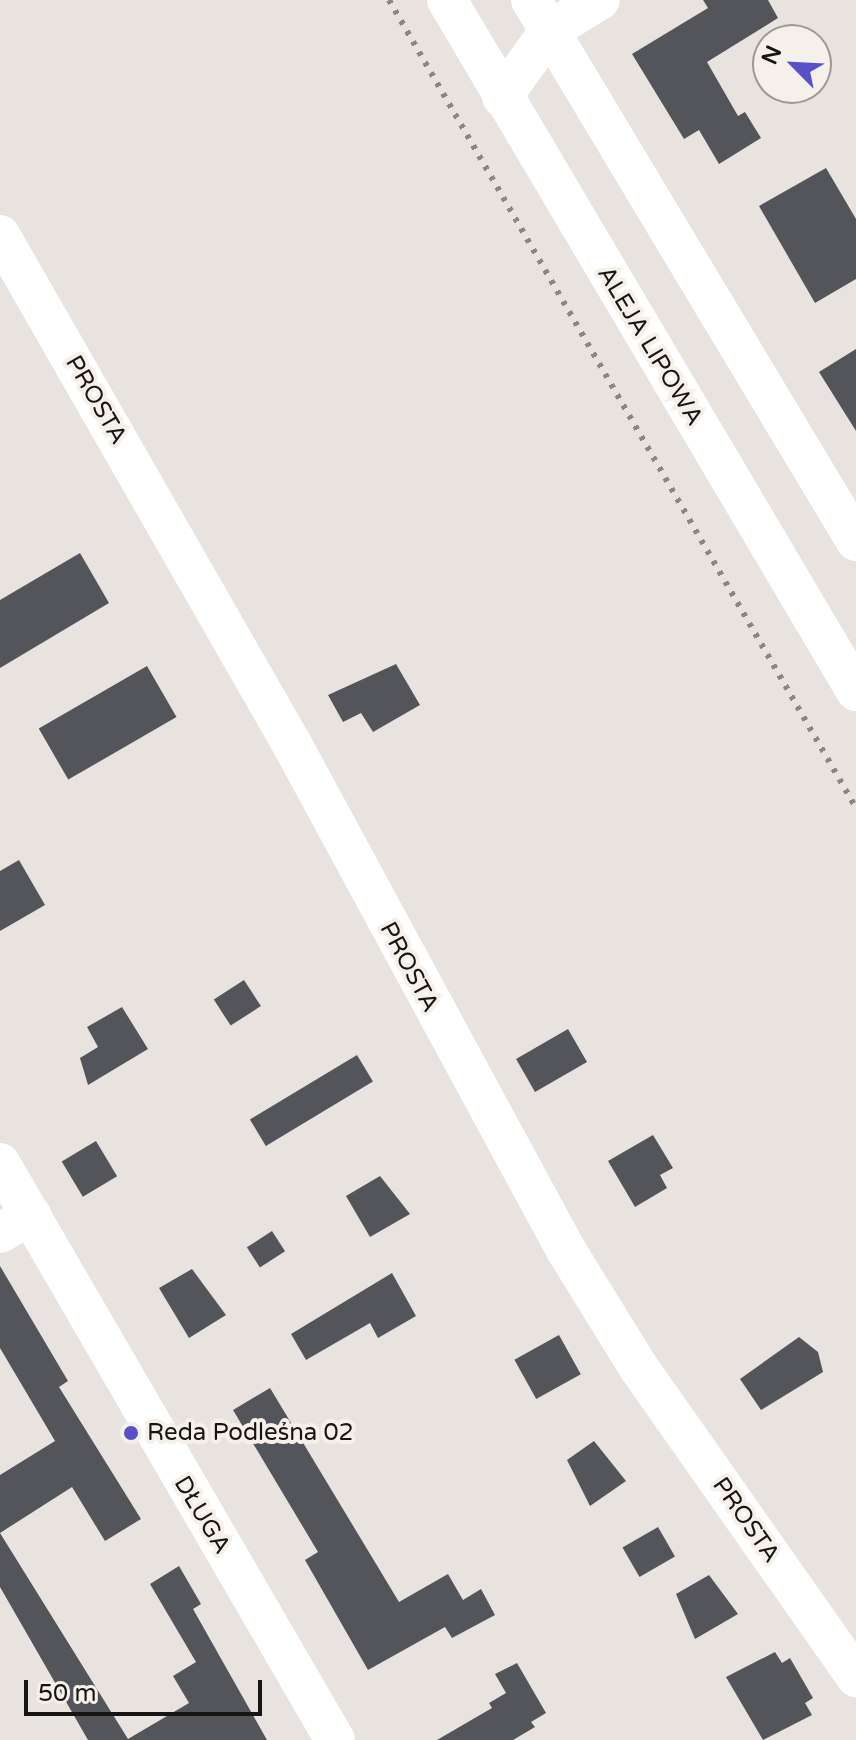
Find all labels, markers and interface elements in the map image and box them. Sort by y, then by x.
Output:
north arrow [752,24,832,104]
text: N [756,42,787,68]
street label: ALEJA LIPOWA [591,261,709,431]
street label: PROSTA [59,351,133,449]
street label: PROSTA [373,917,445,1017]
place label: Reda Podleśna 02 [147,1419,354,1447]
marker: Reda Podleśna 02 [122,1424,140,1442]
street label: DŁUGA [168,1471,236,1559]
street label: PROSTA [706,1472,786,1568]
scale bar [28,1664,266,1714]
text: 50 m [38,1679,96,1708]

